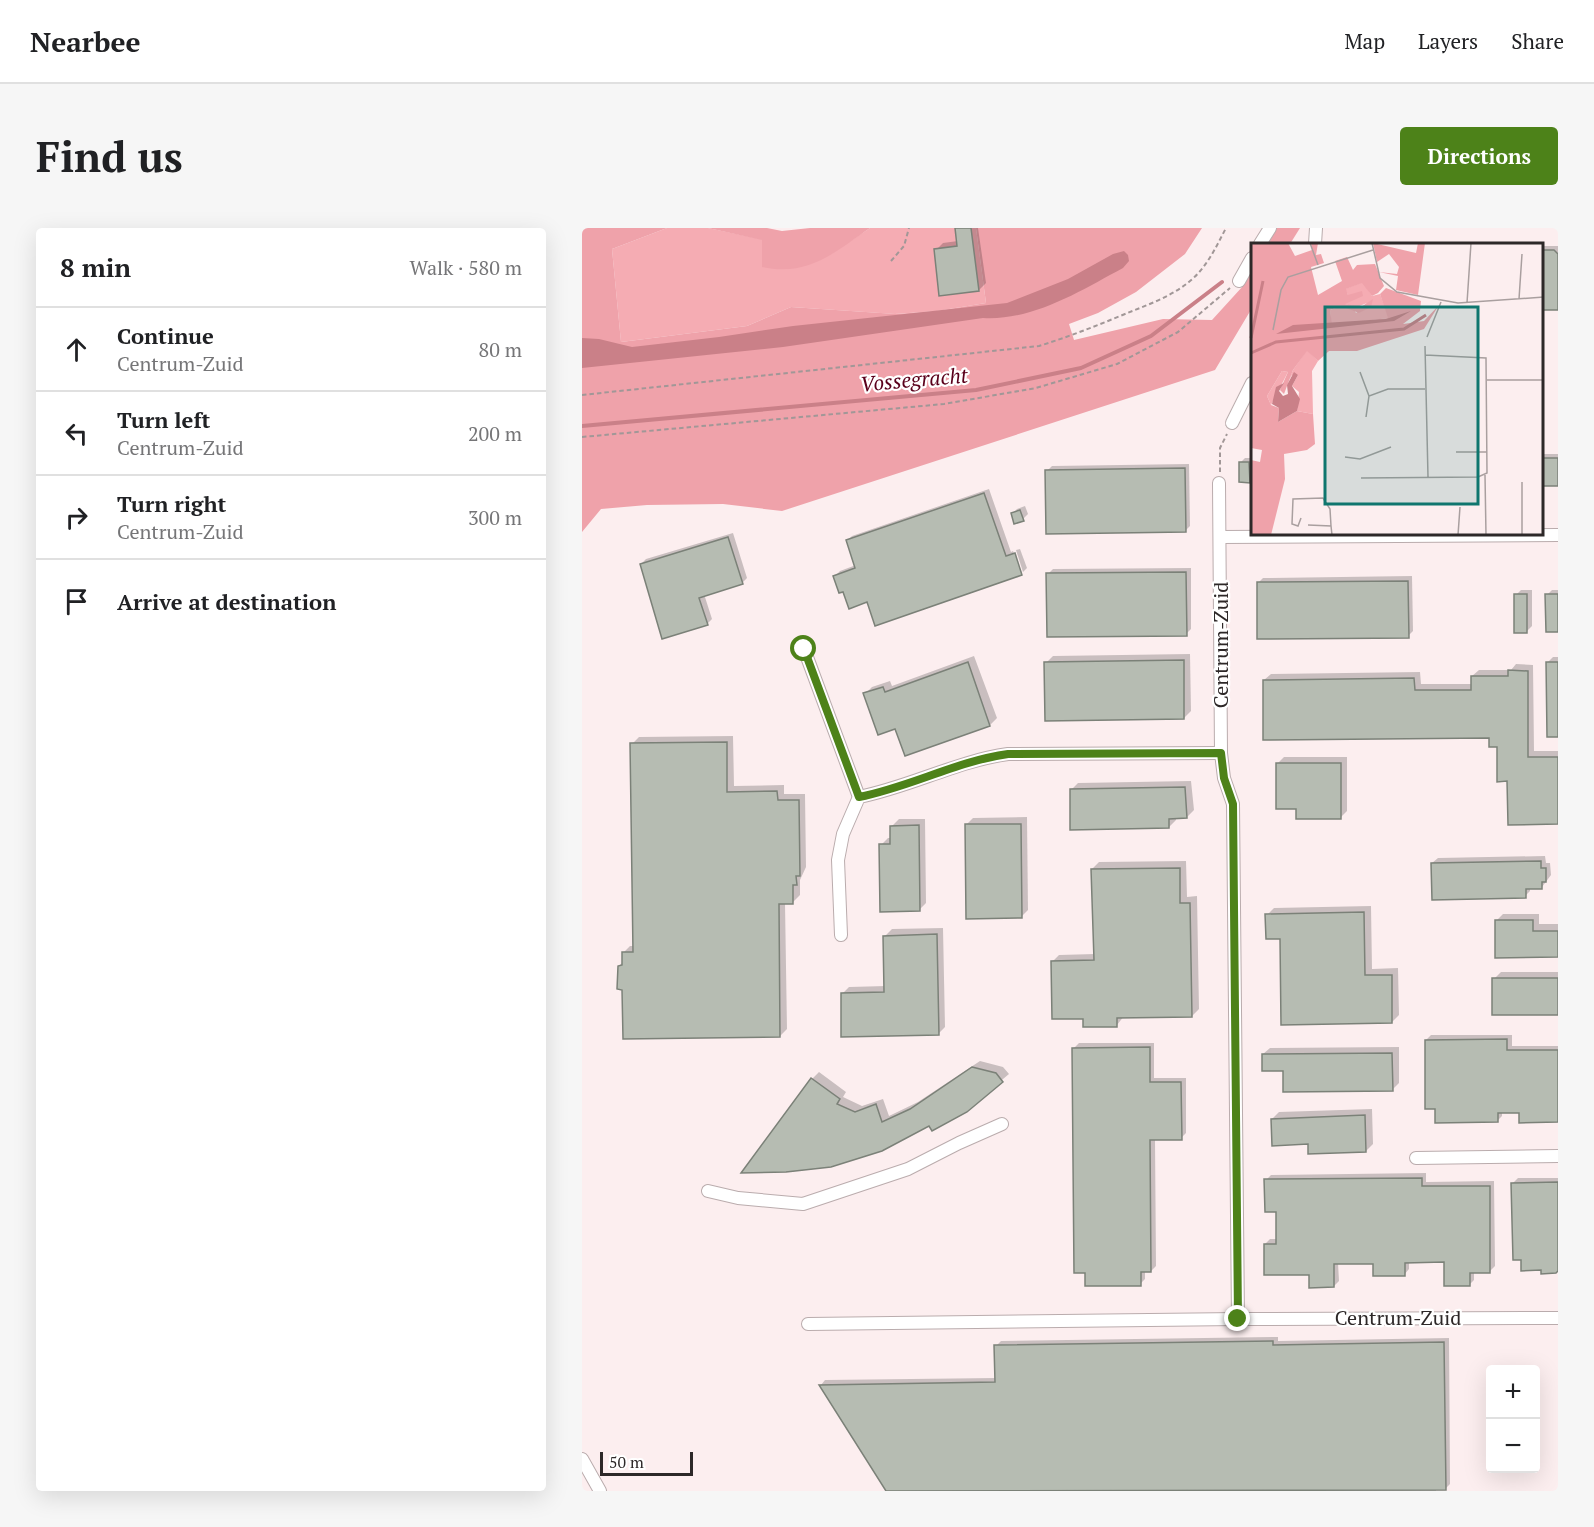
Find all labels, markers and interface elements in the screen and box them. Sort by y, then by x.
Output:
text: Nearbee [30,23,140,60]
text: Map [1344,27,1385,55]
text: Layers [1418,27,1478,55]
text: Share [1511,27,1564,55]
button: Directions [1400,127,1558,185]
text: Find us [36,128,183,184]
inset map [1251,243,1543,536]
text: 8 min [60,250,131,284]
text: Walk · 580 m [410,254,522,281]
text: Continue [117,321,214,350]
icon: ahead [60,333,93,366]
text: 80 m [479,336,522,363]
text: Centrum-Zuid [117,350,244,377]
water label: Vossegracht [859,360,970,398]
text: Turn left [117,405,210,434]
icon: left [60,417,93,450]
text: 200 m [468,420,522,447]
text: Centrum-Zuid [117,434,244,461]
text: Turn right [117,489,226,518]
icon: right [60,501,93,534]
text: 300 m [468,504,522,531]
text: Centrum-Zuid [117,518,244,545]
street label: Centrum-Zuid [1207,582,1234,708]
icon: arrive [60,585,93,618]
text: Arrive at destination [117,587,336,616]
route start [790,635,816,661]
street label: Centrum-Zuid [1335,1304,1461,1331]
route end [1224,1305,1250,1331]
map controls [1486,1365,1540,1473]
button: + [1486,1365,1540,1419]
button: − [1486,1419,1540,1473]
scale bar [600,1449,693,1476]
text: 50 m [609,1451,644,1473]

